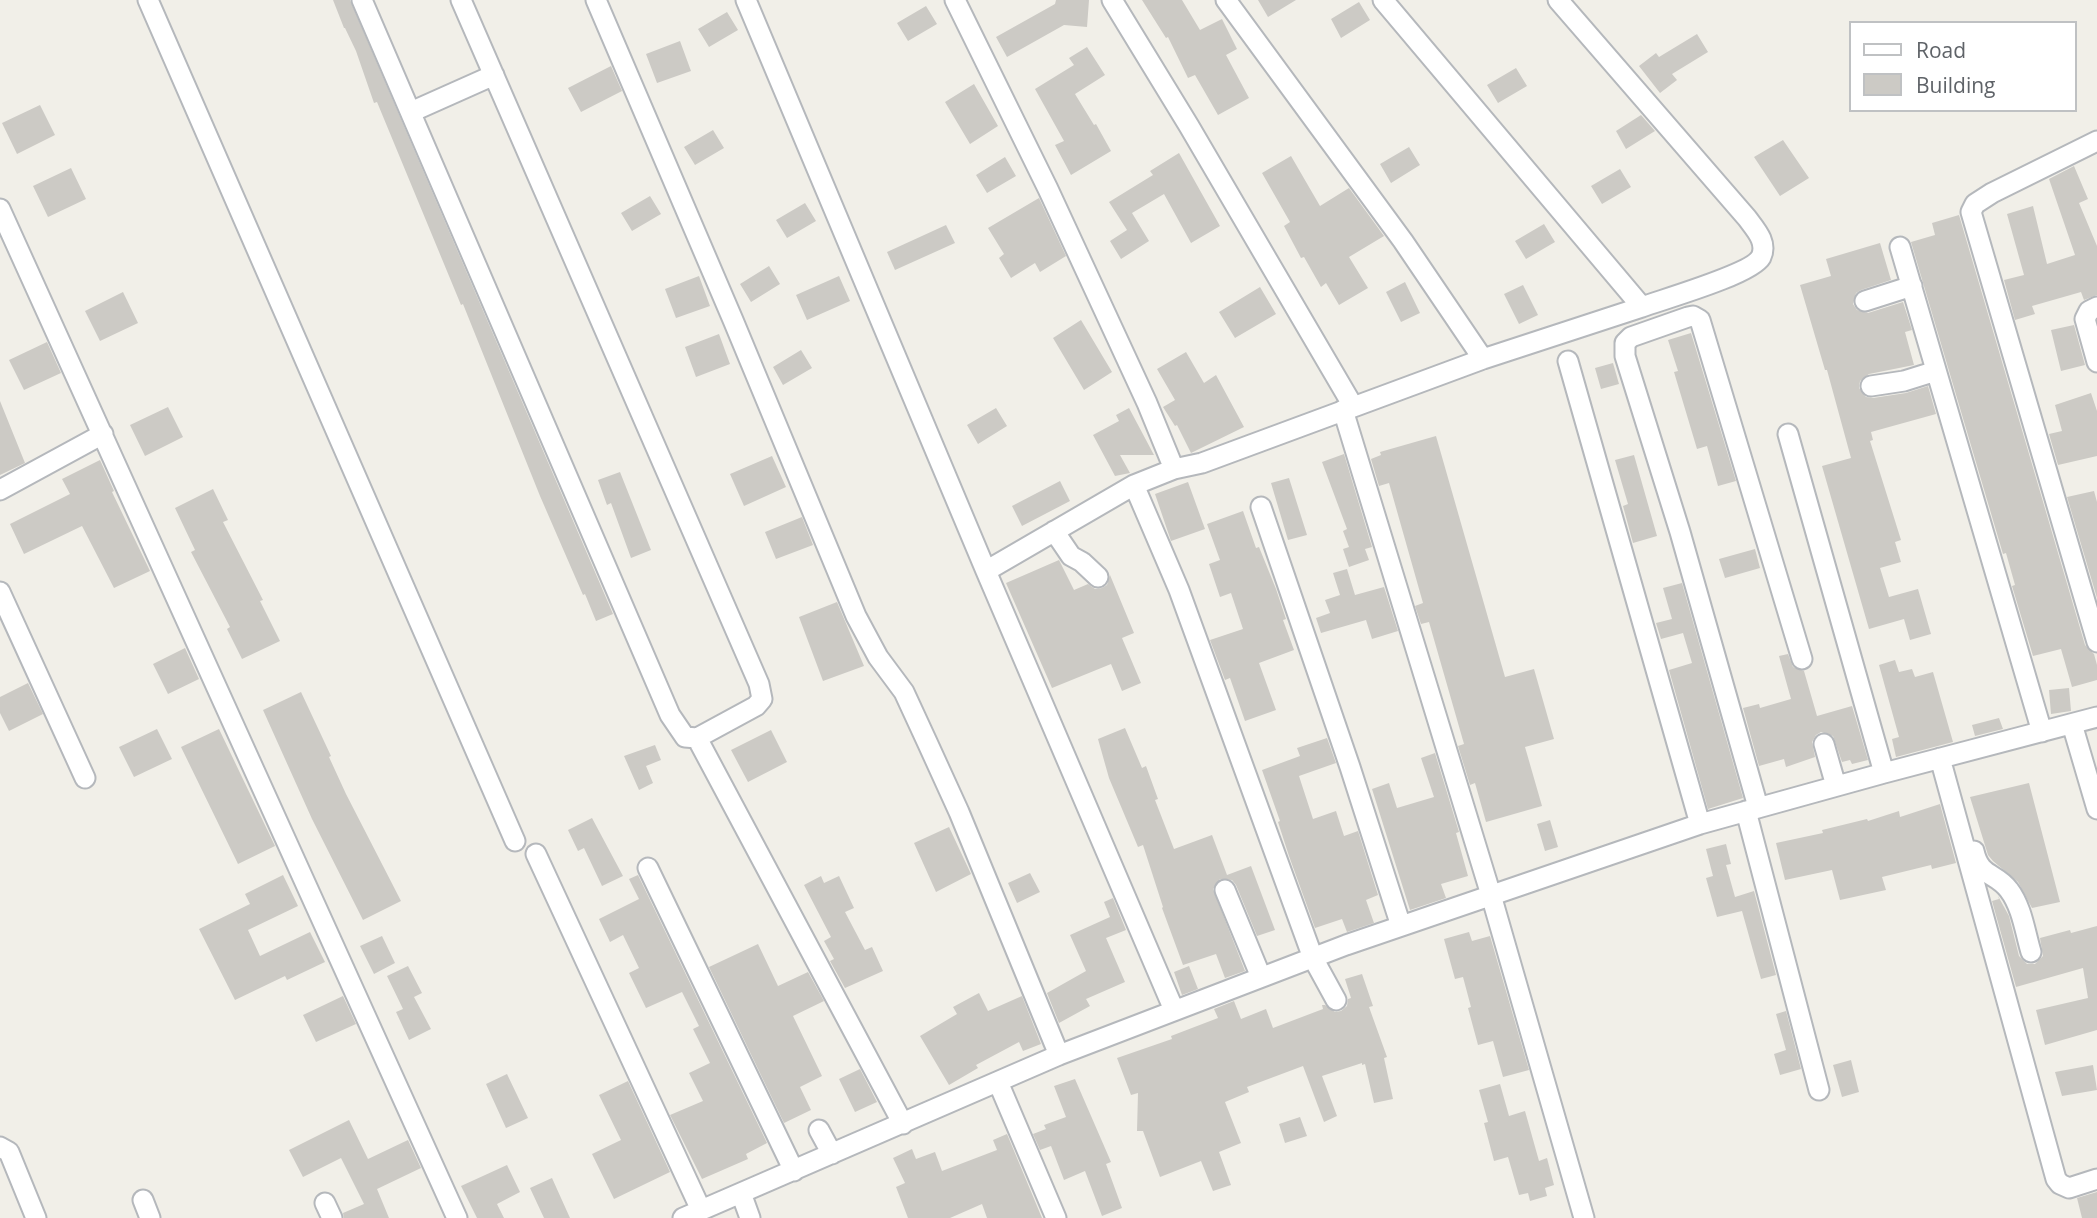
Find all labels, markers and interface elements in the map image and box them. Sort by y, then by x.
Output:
legend [1848,21,2076,112]
text: Road [1916,36,1966,64]
text: Building [1916,71,1995,99]

